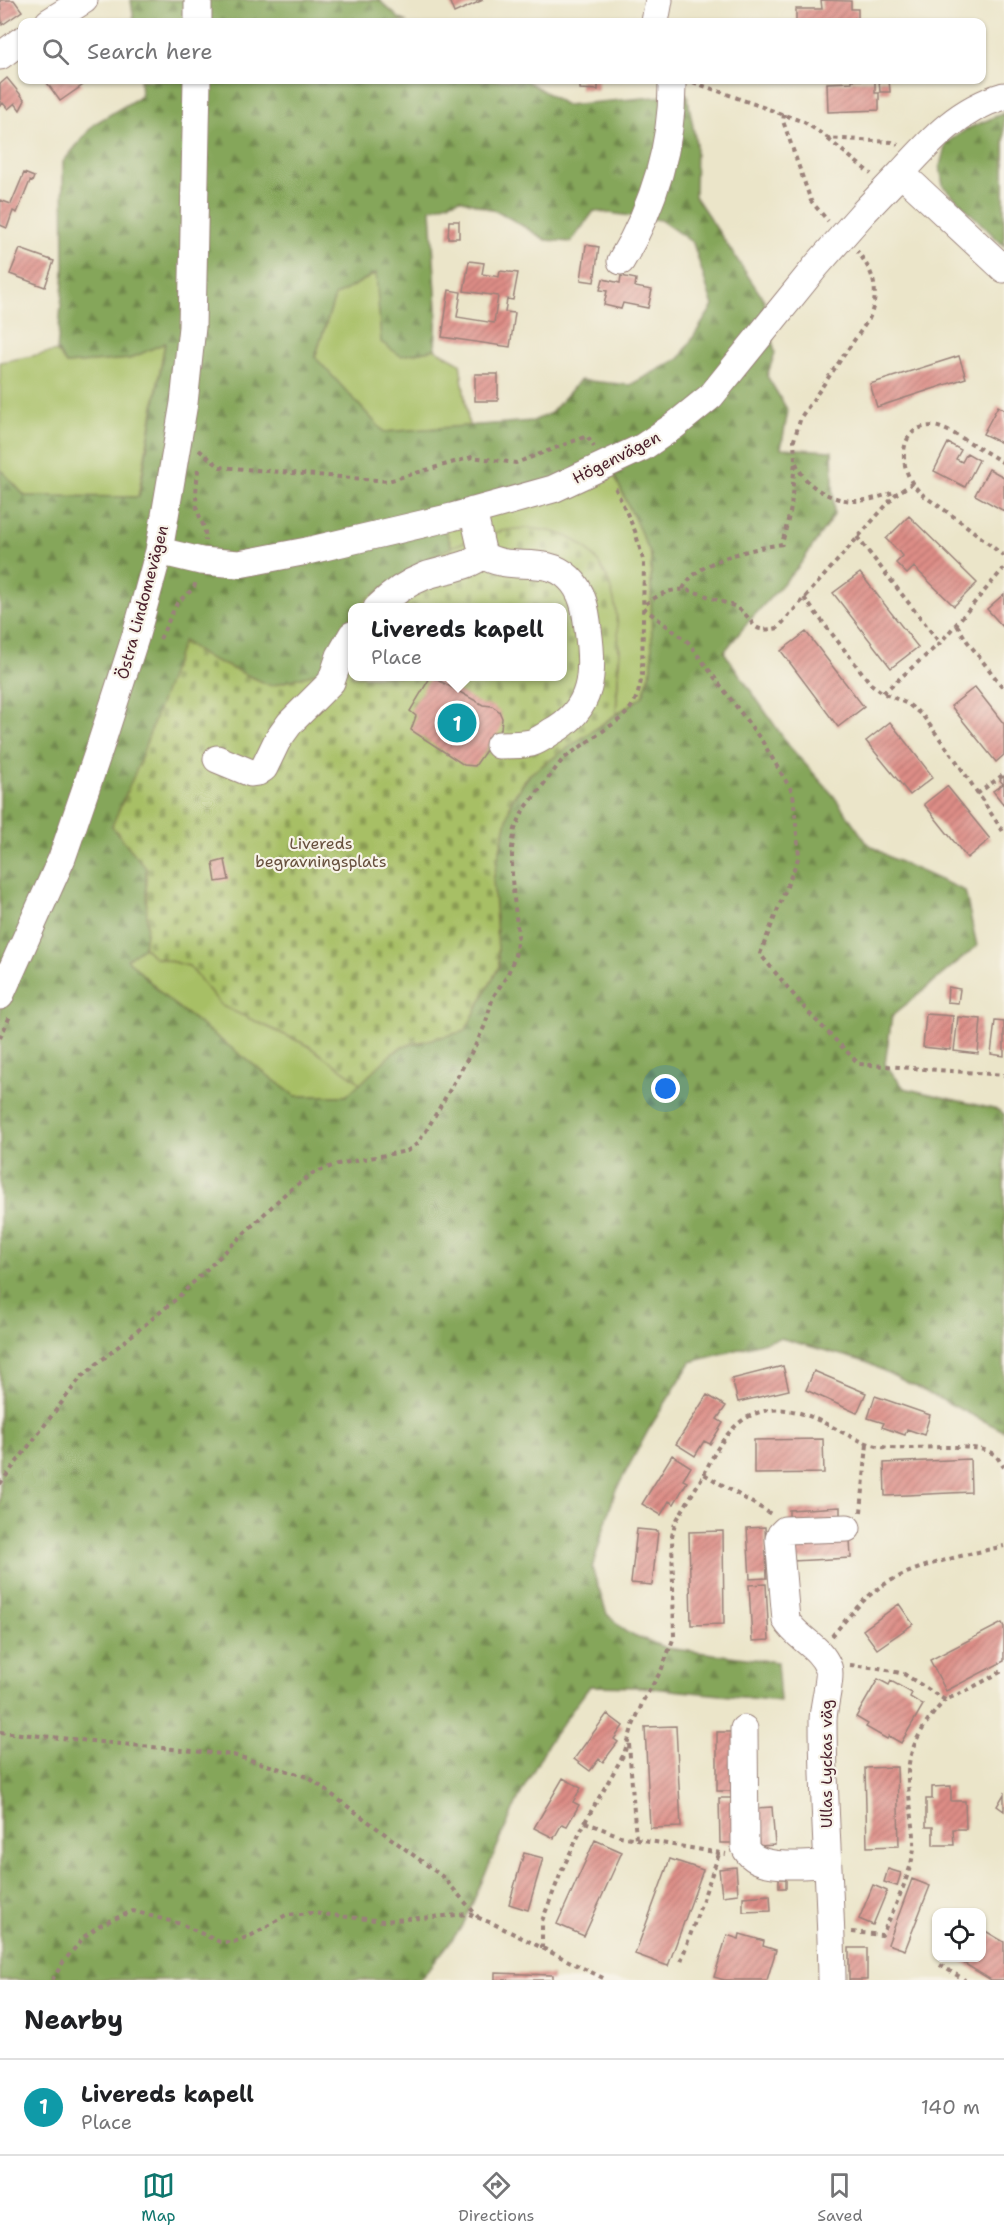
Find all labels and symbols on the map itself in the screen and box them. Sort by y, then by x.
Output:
street label: Högenvägen [569,426,664,489]
street label: Östra Lindomevägen [112,523,173,681]
pin: 1 [438,700,476,746]
park label: Livereds begravningsplats [255,833,387,872]
your location [651,1074,680,1103]
street label: Ullas Lyckas väg [816,1700,837,1828]

